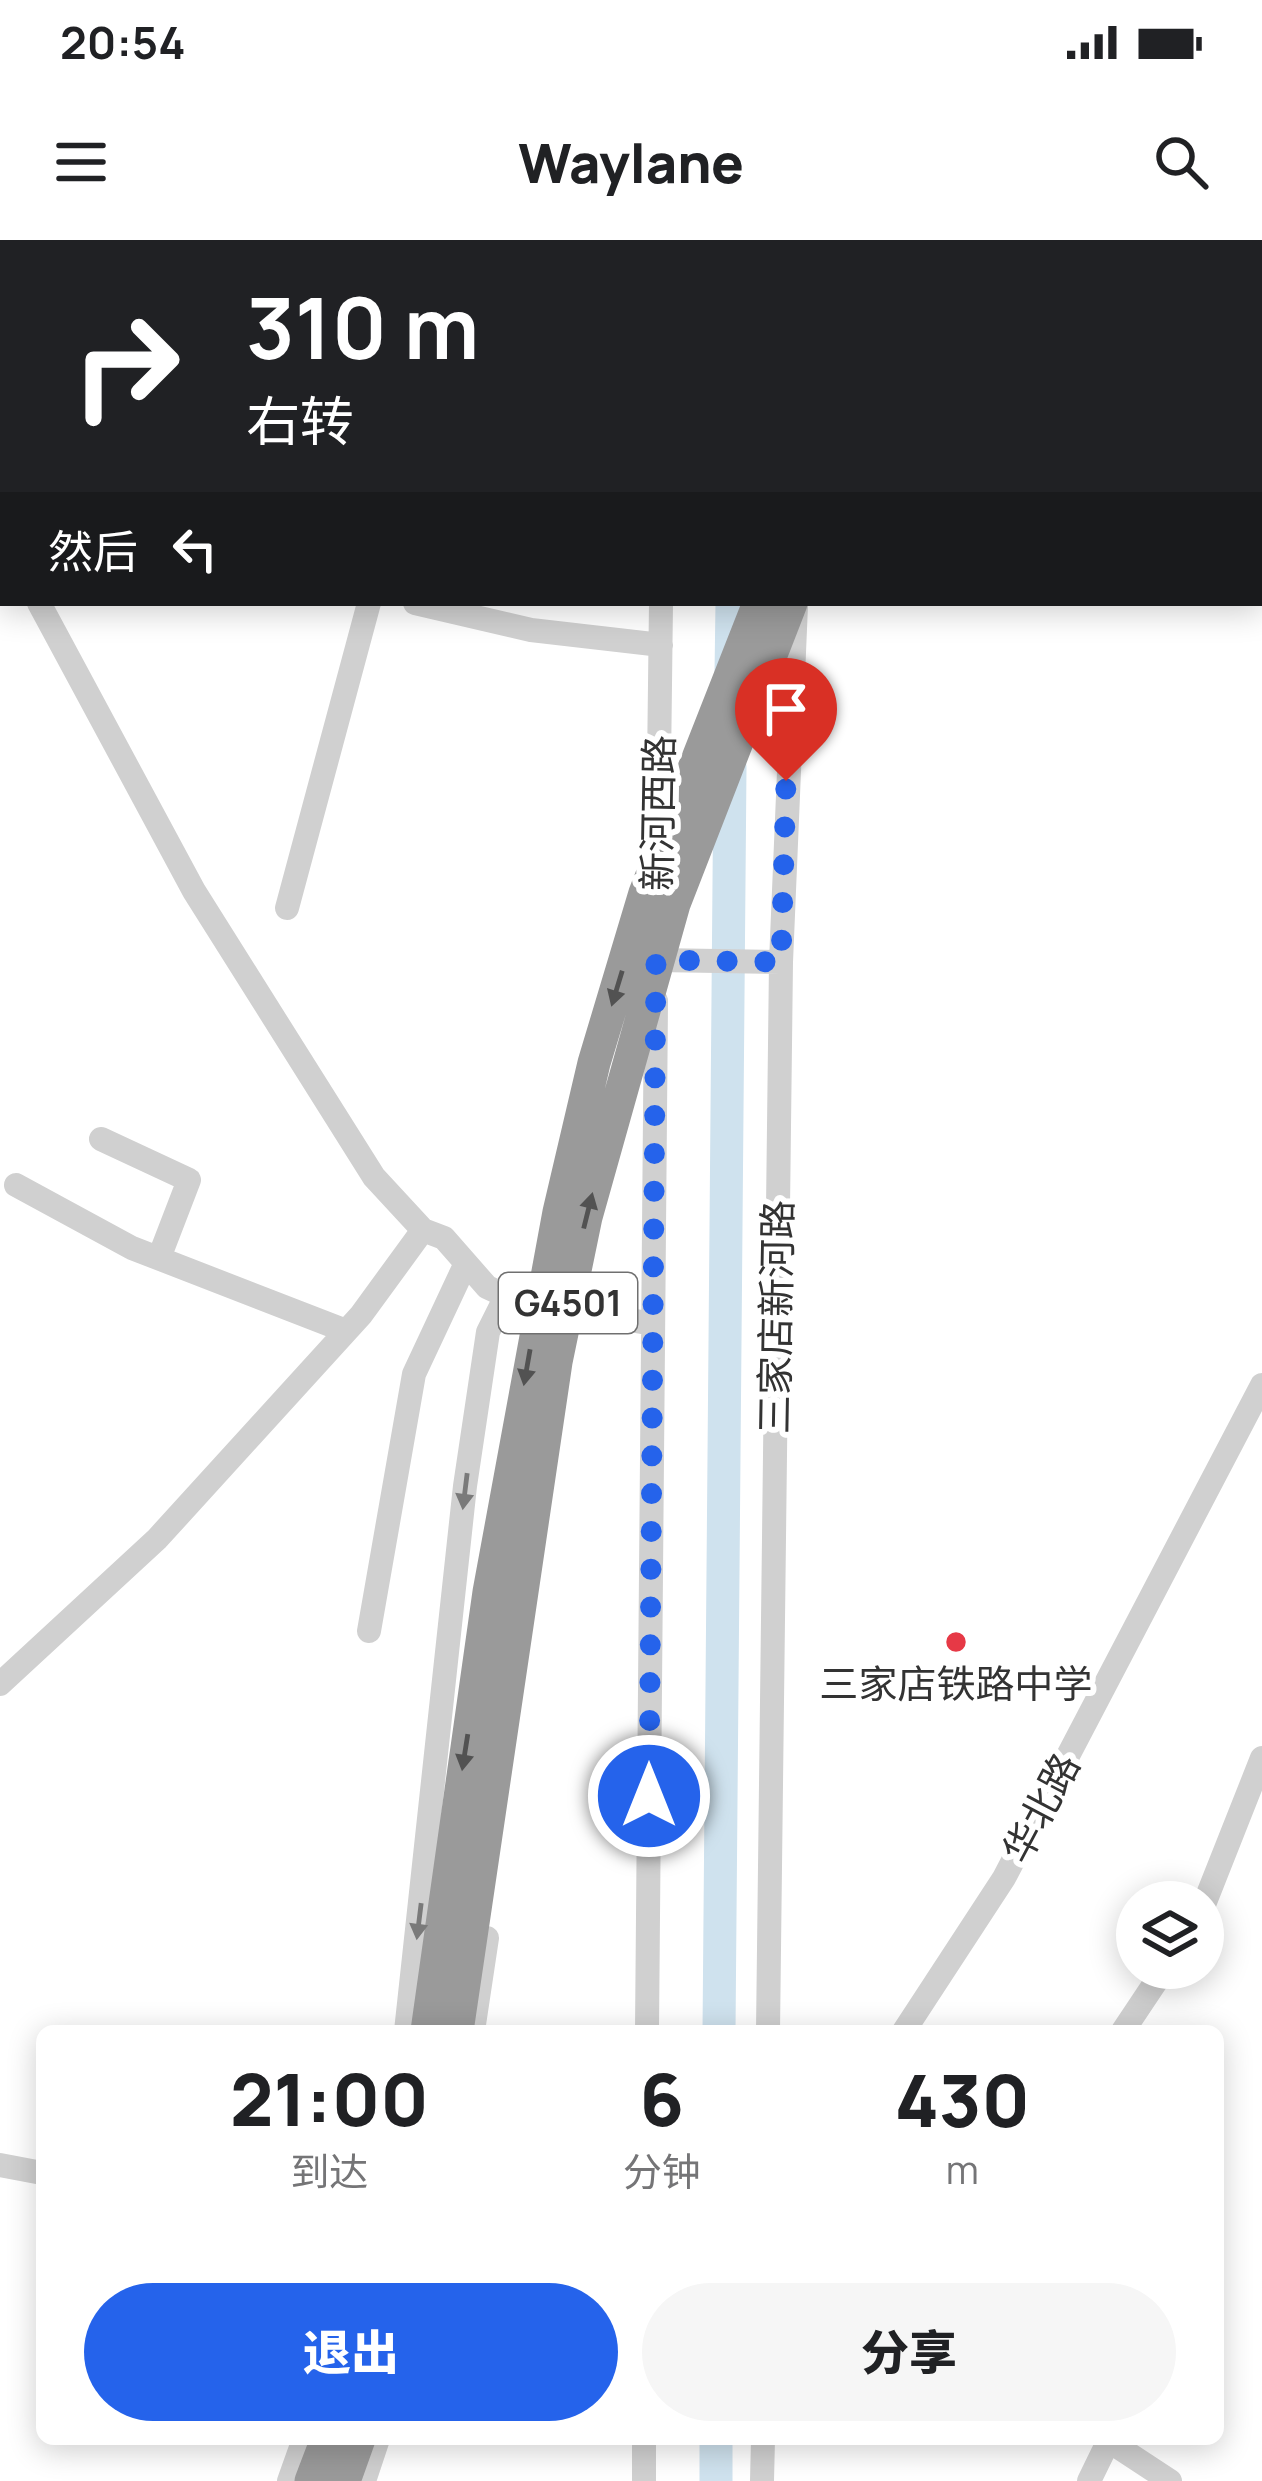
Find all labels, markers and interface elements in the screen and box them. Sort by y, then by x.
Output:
text: 20:54 [60,11,186,73]
text: Waylane [518,125,744,199]
icon: menu [48,129,114,195]
icon: search [1148,129,1214,195]
text: 310 m [246,269,479,384]
icon: right [48,288,204,444]
text: 右转 [246,383,354,457]
icon: left [162,516,228,582]
text: 然后 [48,520,138,582]
pin [735,658,837,781]
icon: arrive [753,676,819,742]
street label: 新河西路 [629,735,685,891]
one-way arrow [607,970,625,1007]
one-way arrow [579,1192,598,1229]
street label: 三家店新河路 [746,1200,804,1434]
road number: G4501 [499,1273,637,1333]
one-way arrow [517,1349,536,1387]
one-way arrow [456,1473,475,1510]
marker: 三家店铁路中学 [943,1629,969,1655]
place label: 三家店铁路中学 [819,1656,1093,1710]
position arrow [586,1733,712,1859]
one-way arrow [455,1734,474,1772]
street label: 华北路 [989,1743,1091,1872]
map controls [1116,1881,1224,1989]
button: layers [1116,1881,1224,1989]
one-way arrow [409,1903,428,1940]
text: 21:00 [230,2049,429,2148]
text: 6 [639,2049,684,2148]
text: 430 [895,2050,1030,2149]
text: m [946,2142,979,2196]
text: 到达 [290,2144,368,2198]
text: 分钟 [623,2144,701,2198]
button: 退出 [84,2283,618,2421]
button: 分享 [642,2283,1176,2421]

